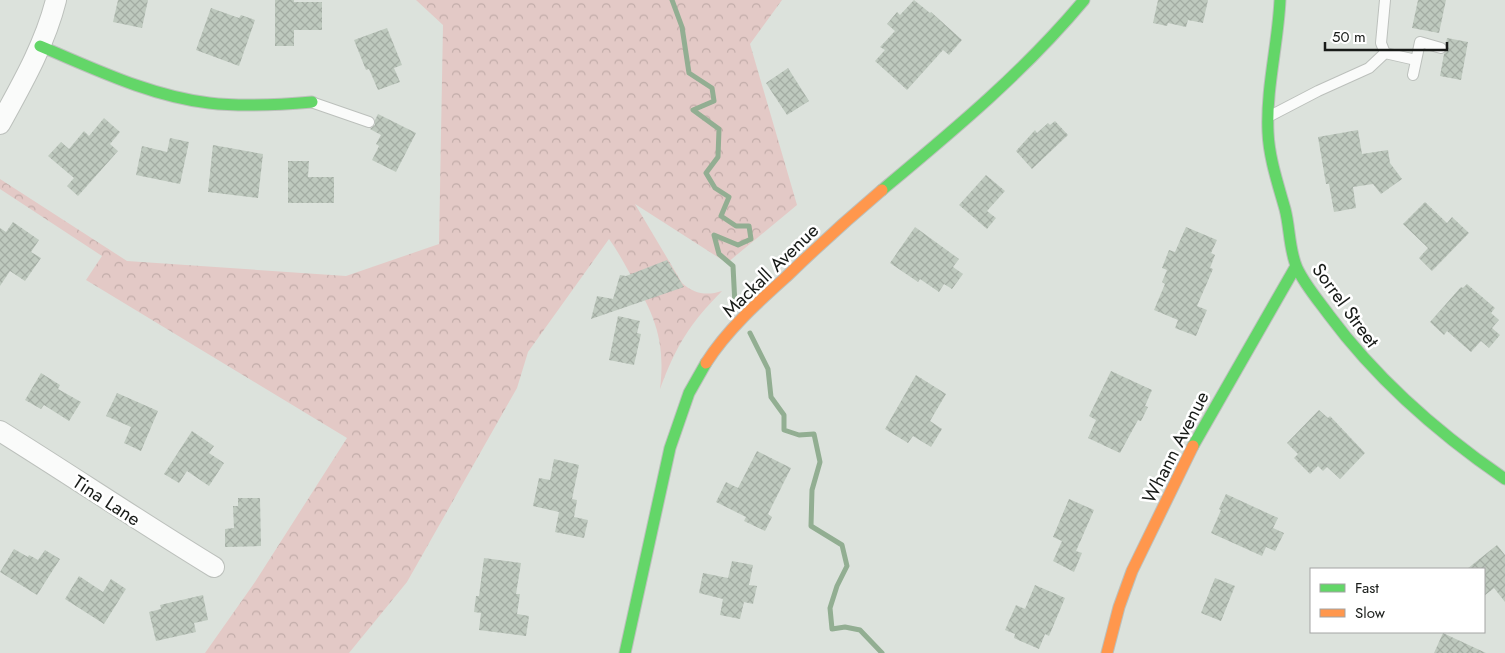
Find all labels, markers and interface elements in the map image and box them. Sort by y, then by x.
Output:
scale bar [1325,20,1448,52]
text: 50 m [1332,26,1366,48]
street label: Mackall Avenue [716,217,825,323]
street label: Sorrel Street [1306,257,1386,354]
street label: Whann Avenue [1136,386,1215,508]
street label: Tina Lane [67,468,146,533]
legend [1310,568,1485,633]
text: Fast [1355,577,1379,599]
text: Slow [1355,602,1386,624]

